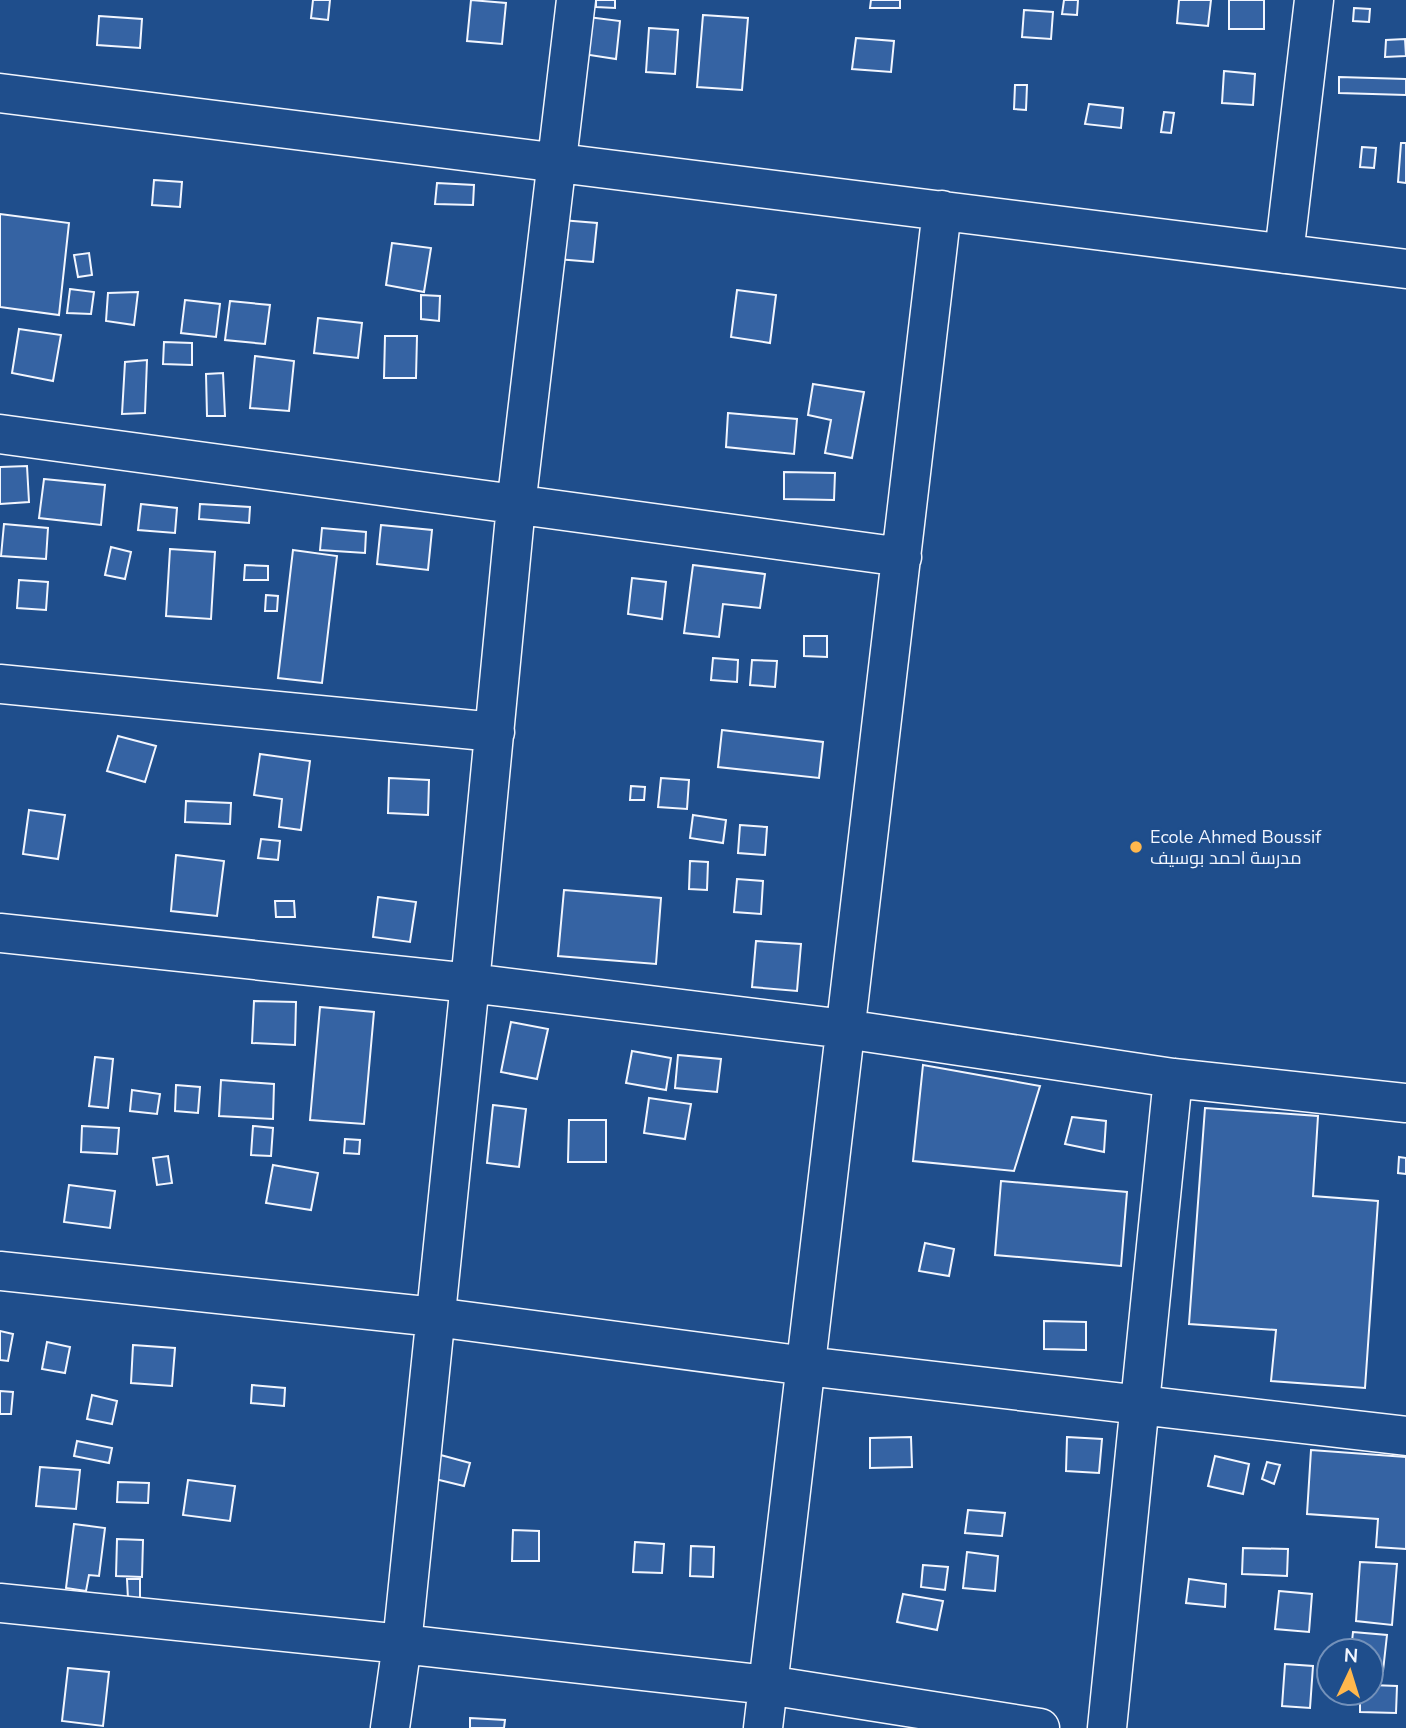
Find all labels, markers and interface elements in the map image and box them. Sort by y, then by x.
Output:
place label: Ecole Ahmed Boussif مدرسة احمد بوسيف [1150,825,1322,870]
marker: Ecole Ahmed Boussif مدرسة احمد بوسيف [1128,839,1144,855]
north arrow [1315,1637,1385,1707]
text: N [1343,1643,1359,1670]

